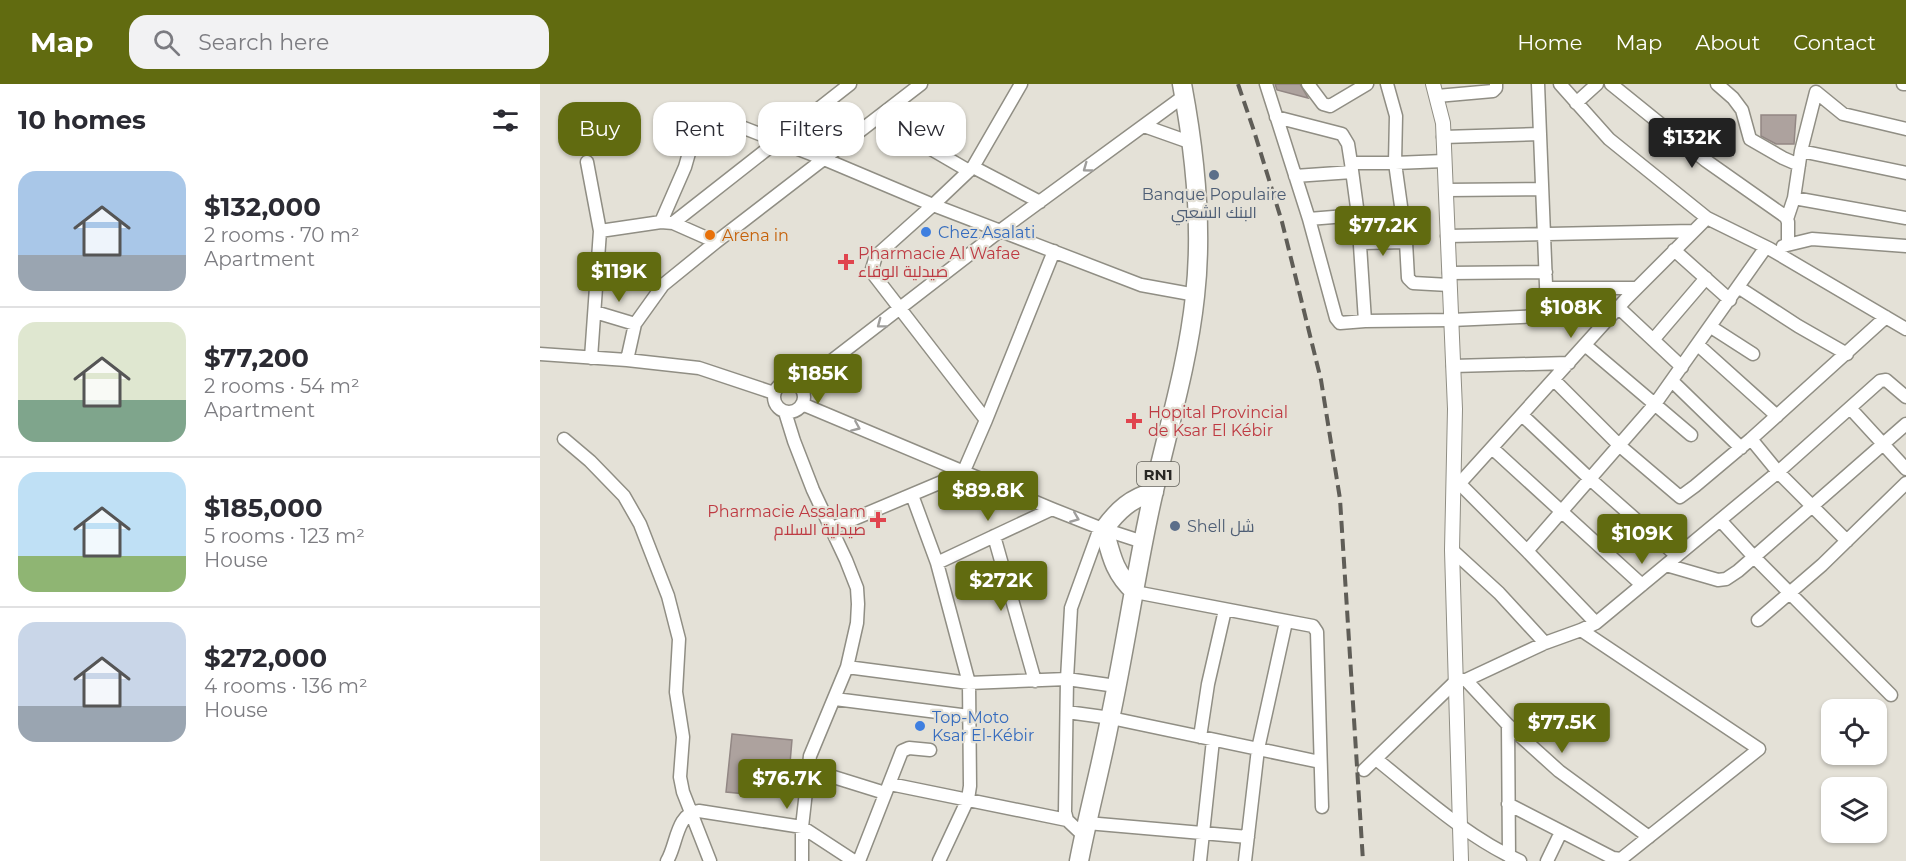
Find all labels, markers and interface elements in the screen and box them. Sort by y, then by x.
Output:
search box [129,15,549,69]
text: Map [30,25,93,59]
icon: search [150,26,183,59]
text: Search here [198,29,329,56]
text: Home [1517,30,1582,55]
text: Map [1615,30,1662,55]
text: About [1695,30,1760,55]
text: Contact [1793,30,1876,55]
chip: Buy [558,102,641,156]
chip: Rent [653,102,746,156]
chip: Filters [758,102,864,156]
chip: New [876,102,966,156]
text: 10 homes [18,104,146,136]
icon: filters [489,104,522,137]
pin: $132K [1650,118,1734,169]
text: $132K [1663,125,1721,149]
one-way arrow [1082,160,1093,171]
marker: Banque Populaire البنك الشعبي [1207,168,1221,182]
place label: Banque Populaire البنك الشعبي [1142,185,1286,226]
text: $132,000 [204,191,321,223]
icon: home [66,195,138,267]
pin: $77.2K [1334,206,1432,257]
text: $77.2K [1349,213,1417,237]
text: 2 rooms · 70 m² [204,223,360,247]
place label: Chez Asalati [938,223,1035,242]
marker: Chez Asalati [919,225,933,239]
place label: Arena in [722,226,789,245]
marker: Arena in [703,228,717,242]
place label: Pharmacie Al Wafae صيدلية الوفاء [858,244,1020,281]
text: Apartment [204,247,315,271]
pin: $119K [577,252,661,303]
marker: Pharmacie Al Wafae صيدلية الوفاء [839,255,853,269]
text: $119K [591,259,647,283]
pin: $108K [1529,288,1613,339]
text: $108K [1540,295,1602,319]
one-way arrow [877,316,888,327]
text: $77,200 [204,342,309,374]
icon: home [66,346,138,418]
pin: $185K [776,354,860,405]
text: $185K [788,361,848,385]
text: 2 rooms · 54 m² [204,374,360,398]
text: Apartment [204,398,315,422]
place label: Hopital Provincial de Ksar El Kébir [1148,403,1288,440]
marker: Hopital Provincial de Ksar El Kébir [1125,412,1143,430]
one-way arrow [850,420,861,432]
road number: RN1 [1137,462,1179,486]
pin: $89.8K [939,471,1037,522]
text: $89.8K [952,478,1024,502]
text: $185,000 [204,492,323,524]
icon: home [66,496,138,568]
place label: Pharmacie Assalam صيدلية السلام [707,502,866,541]
one-way arrow [1069,511,1080,524]
marker: Pharmacie Assalam صيدلية السلام [871,513,885,527]
pin: $109K [1600,514,1684,565]
place label: Shell شل [1187,517,1255,537]
marker: Shell شل [1168,519,1182,533]
text: $109K [1611,521,1673,545]
text: 5 rooms · 123 m² [204,524,365,548]
text: House [204,548,268,572]
pin: $272K [959,561,1043,612]
text: $272K [969,568,1033,592]
text: $272,000 [204,642,327,674]
icon: home [66,646,138,718]
text: 4 rooms · 136 m² [204,674,368,698]
text: House [204,698,268,722]
map controls [1821,699,1887,843]
button: locate [1821,699,1887,765]
pin: $77.5K [1513,703,1611,754]
place label: Top-Moto Ksar El-Kébir [932,708,1034,745]
text: $77.5K [1528,710,1596,734]
marker: Top-Moto Ksar El-Kébir [913,719,927,733]
pin: $76.7K [738,759,836,810]
text: $76.7K [752,766,822,790]
button: layers [1821,777,1887,843]

